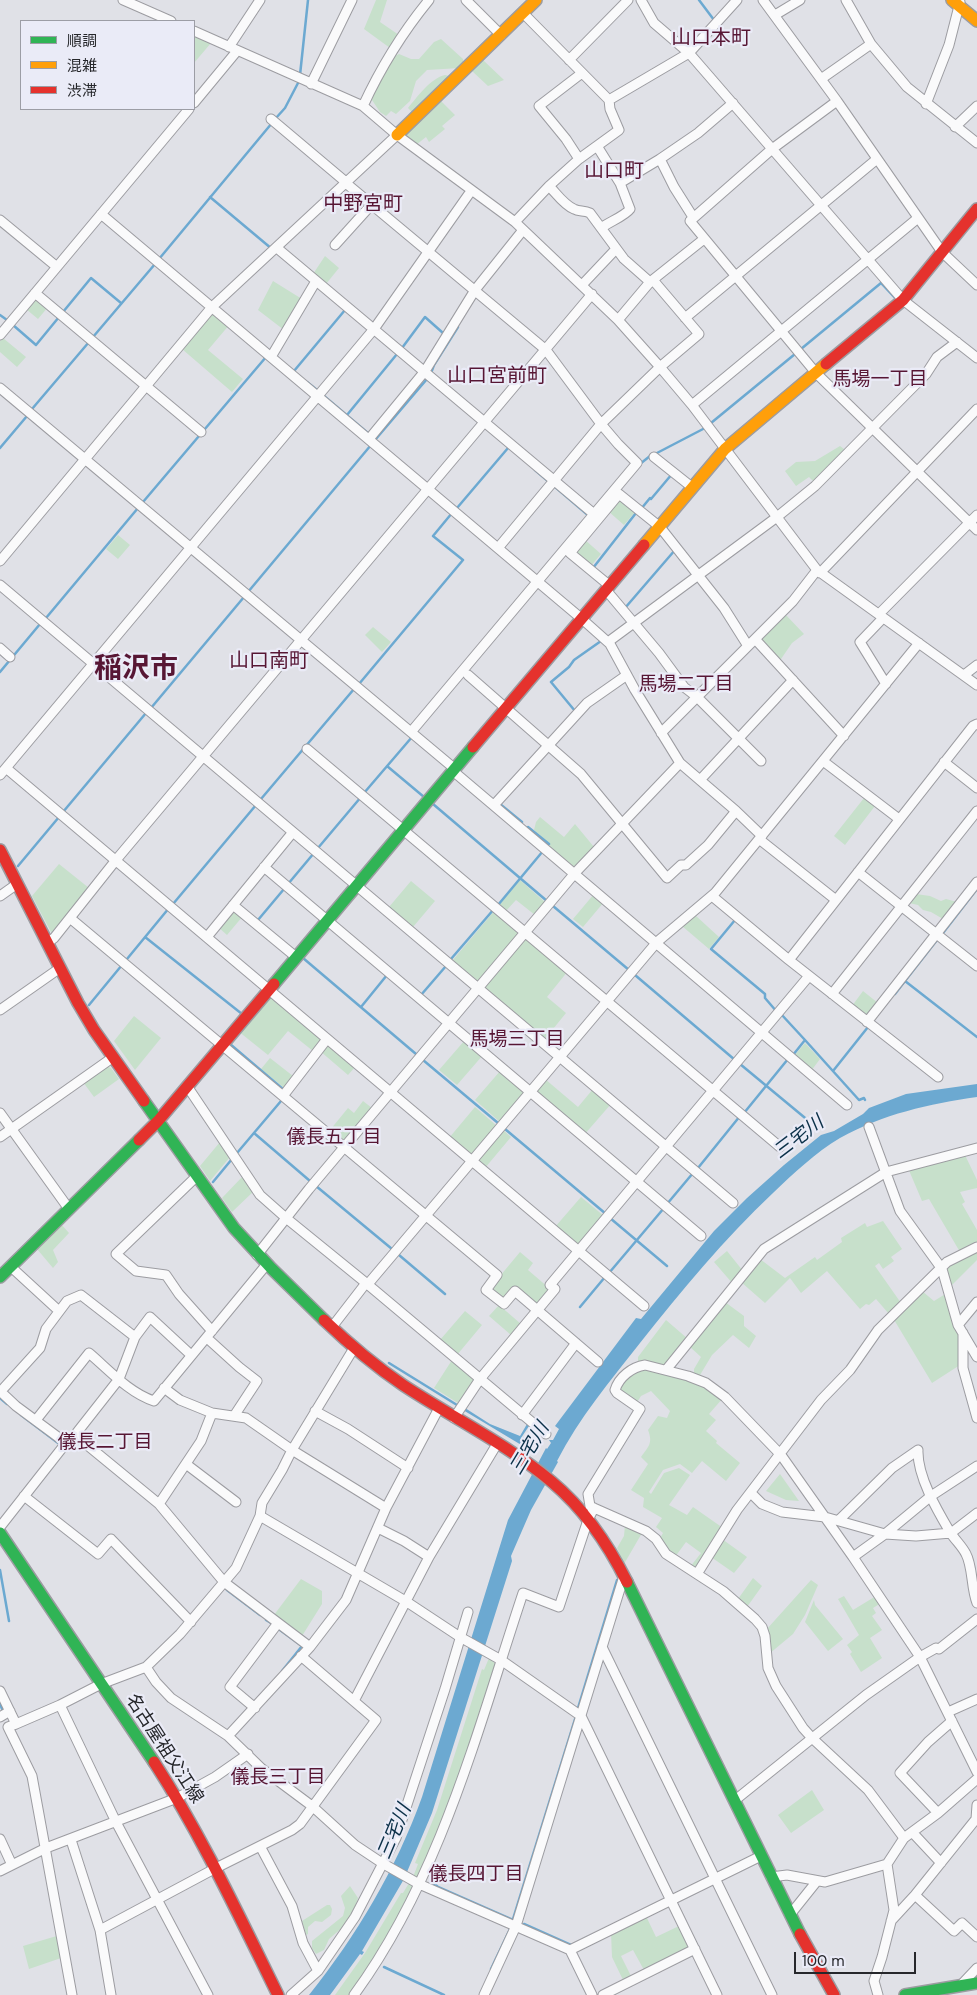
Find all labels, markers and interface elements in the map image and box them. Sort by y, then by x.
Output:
legend [20,20,195,110]
district label: 山口本町 [671,27,751,51]
text: 順調 [67,31,97,51]
text: 混雑 [67,56,97,76]
text: 渋滞 [67,81,97,101]
district label: 山口町 [584,160,644,184]
district label: 中野宮町 [323,193,403,217]
district label: 山口宮前町 [447,365,547,389]
district label: 馬場一丁目 [833,369,927,391]
district label: 山口南町 [229,650,309,674]
district label: 稲沢市 [94,653,178,687]
district label: 馬場二丁目 [639,674,733,696]
district label: 馬場三丁目 [470,1029,564,1051]
water label: 三宅川 [769,1112,829,1164]
district label: 儀長五丁目 [287,1127,381,1149]
water label: 三宅川 [506,1419,554,1479]
district label: 儀長二丁目 [58,1432,152,1454]
street label: 名古屋祖父江線 [121,1690,207,1808]
district label: 儀長三丁目 [231,1767,325,1789]
water label: 三宅川 [373,1801,417,1863]
district label: 儀長四丁目 [429,1864,523,1886]
scale bar [797,1942,920,1974]
text: 100 m [802,1951,845,1971]

